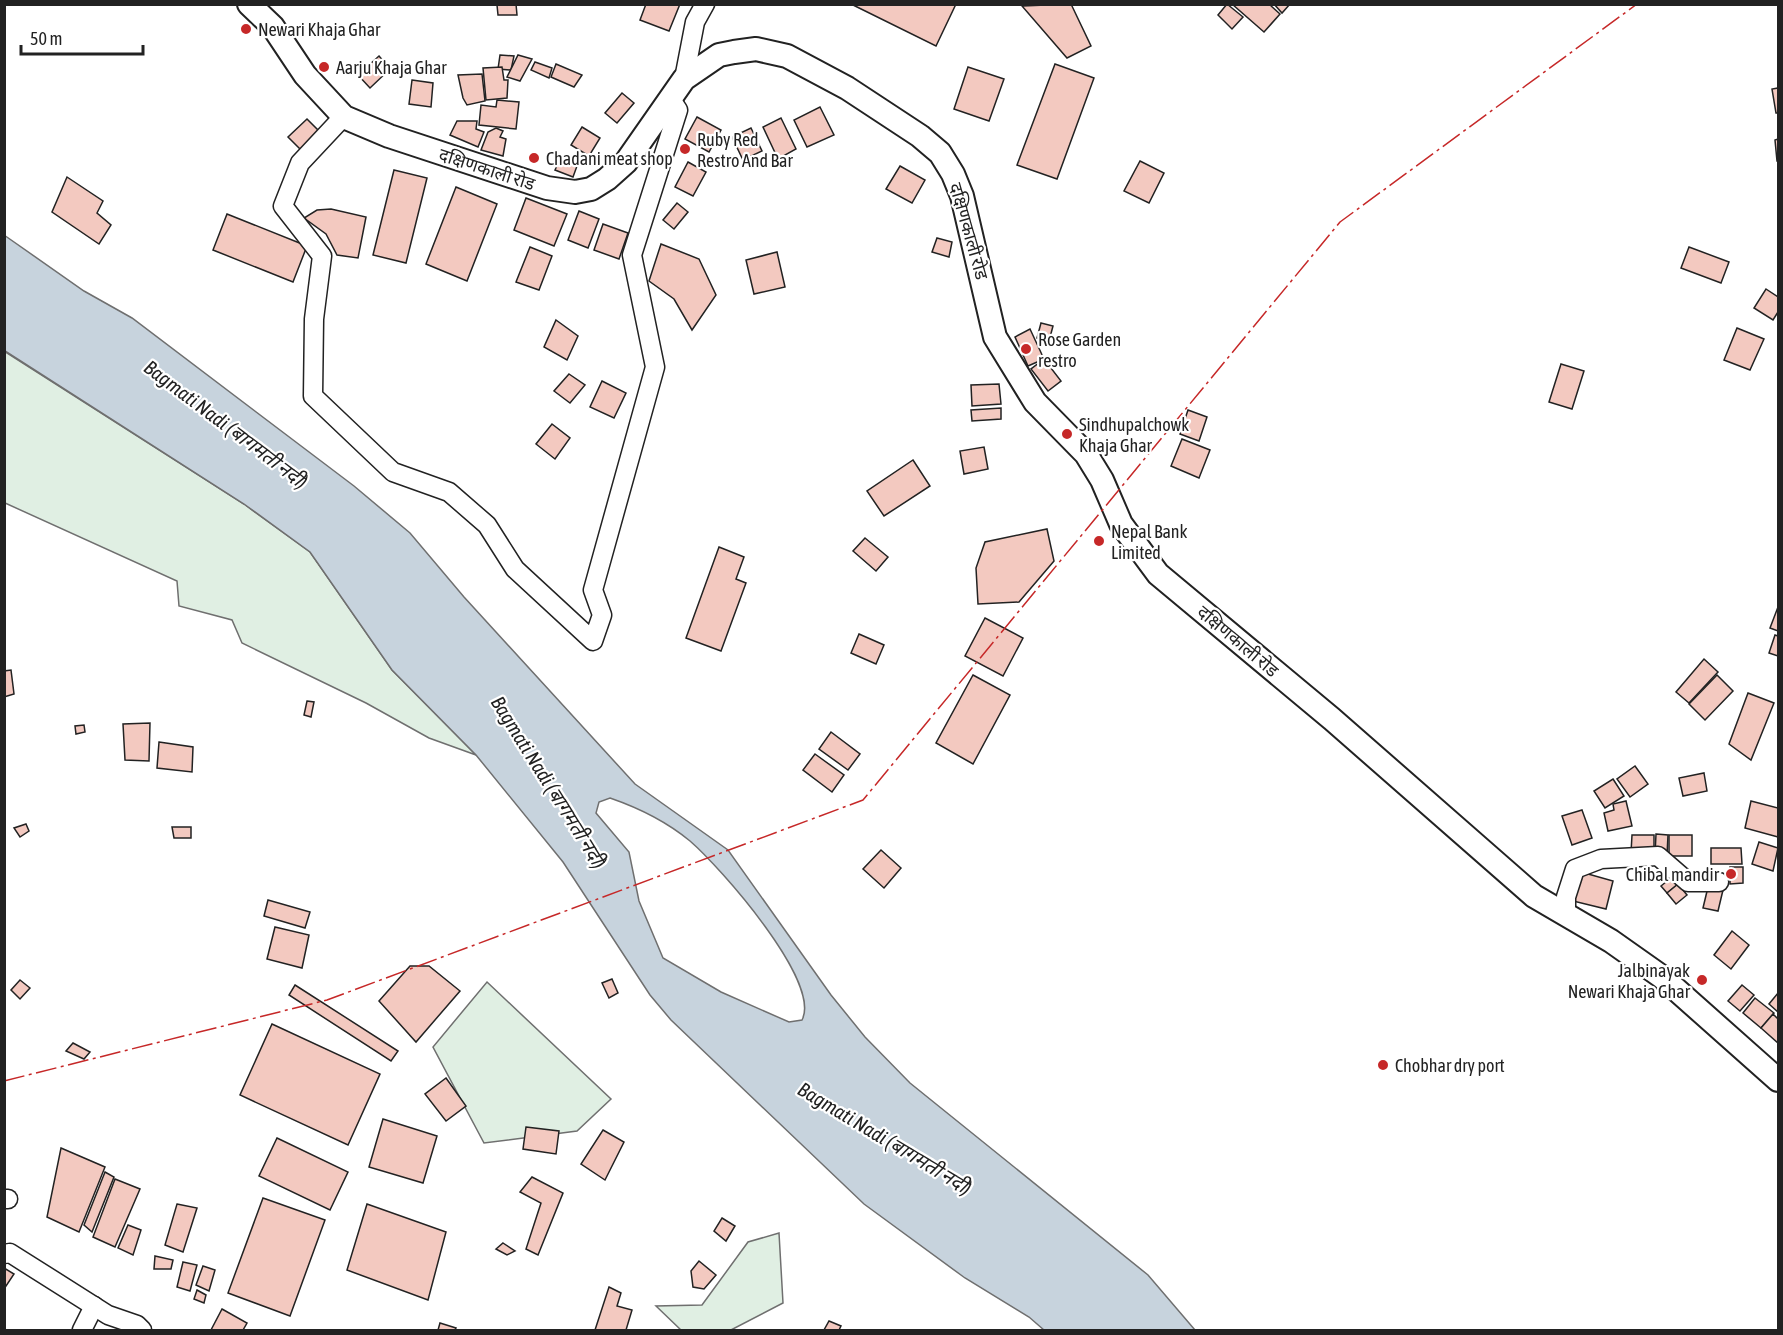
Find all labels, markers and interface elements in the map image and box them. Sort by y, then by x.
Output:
scale bar [21,18,142,56]
place label: Newari Khaja Ghar [258,19,381,40]
marker: Newari Khaja Ghar [239,22,253,36]
text: 50 m [30,28,62,49]
place label: Aarju Khaja Ghar [336,57,447,78]
marker: Aarju Khaja Ghar [317,60,331,74]
place label: Ruby Red Restro And Bar [697,129,793,171]
marker: Ruby Red Restro And Bar [678,142,692,156]
street label: दक्षिणकाली रोड [436,144,538,194]
place label: Chadani meat shop [546,148,673,169]
marker: Chadani meat shop [527,151,541,165]
street label: दक्षिणकाली रोड [945,180,993,282]
place label: Rose Garden restro [1038,329,1121,371]
marker: Rose Garden restro [1019,342,1033,356]
water label: Bagmati Nadi (बागमती नदी) [140,355,312,493]
place label: Sindhupalchowk Khaja Ghar [1079,414,1189,456]
marker: Sindhupalchowk Khaja Ghar [1060,427,1074,441]
place label: Nepal Bank Limited [1111,521,1188,563]
marker: Nepal Bank Limited [1092,534,1106,548]
street label: दक्षिणकाली रोड [1193,601,1283,681]
water label: Bagmati Nadi (बागमती नदी) [487,692,611,872]
place label: Chibal mandir [1626,864,1720,885]
marker: Chibal mandir [1724,867,1738,881]
place label: Jalbinayak Newari Khaja Ghar [1568,960,1691,1002]
marker: Jalbinayak Newari Khaja Ghar [1695,973,1709,987]
place label: Chobhar dry port [1395,1055,1505,1076]
marker: Chobhar dry port [1376,1058,1390,1072]
water label: Bagmati Nadi (बागमती नदी) [794,1077,976,1199]

